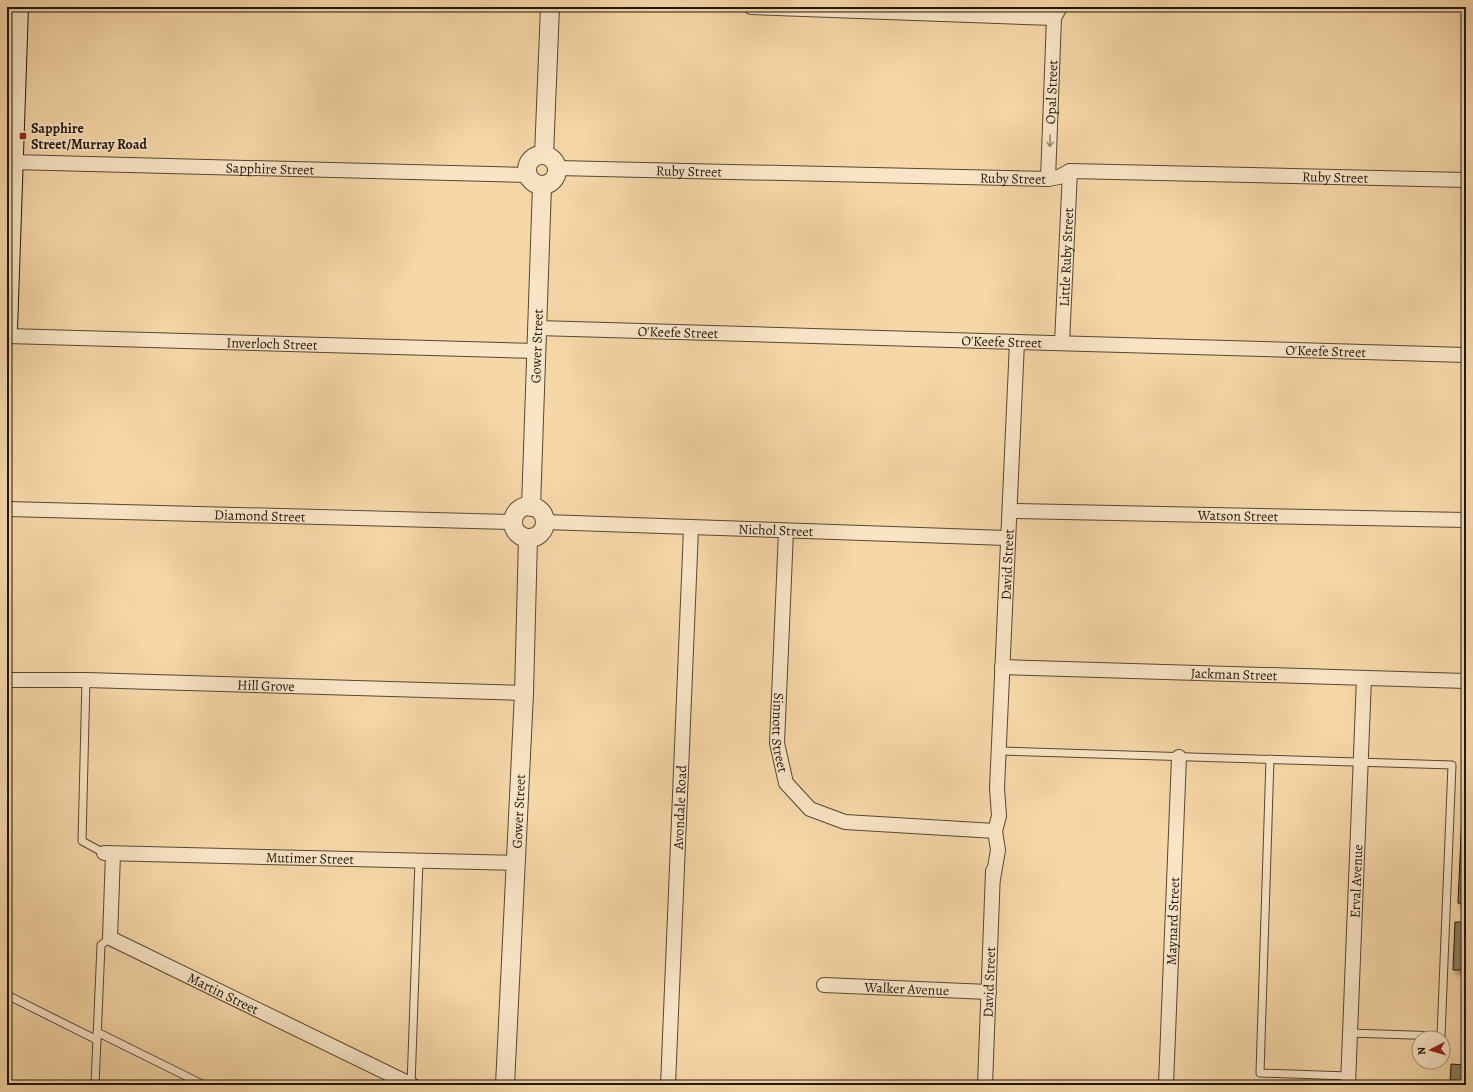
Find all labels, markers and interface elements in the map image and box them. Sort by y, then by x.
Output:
street label: Opal Street [1041,59,1062,125]
place label: Sapphire Street/Murray Road [31,119,148,154]
marker: Sapphire Street/Murray Road [18,131,28,141]
one-way arrow [1046,134,1053,147]
street label: Sapphire Street [225,158,315,179]
street label: Ruby Street [656,161,723,181]
street label: Ruby Street [1302,167,1369,187]
street label: Ruby Street [980,168,1047,188]
street label: Little Ruby Street [1054,207,1078,307]
street label: Gower Street [526,308,547,384]
street label: O'Keefe Street [637,321,719,343]
street label: O'Keefe Street [961,331,1043,352]
street label: Inverloch Street [226,333,318,354]
street label: O'Keefe Street [1285,340,1367,362]
street label: Diamond Street [214,505,306,526]
street label: Watson Street [1196,505,1279,526]
street label: Nichol Street [738,519,814,541]
street label: David Street [996,528,1018,600]
street label: Jackman Street [1190,663,1278,685]
street label: Hill Grove [237,675,295,696]
street label: Sinnott Street [767,692,793,775]
street label: Avondale Road [668,764,691,851]
street label: Gower Street [507,773,530,849]
street label: Erval Avenue [1345,844,1367,918]
street label: Mutimer Street [266,847,355,869]
street label: Maynard Street [1161,876,1184,966]
street label: David Street [978,946,1000,1018]
street label: Martin Street [184,968,262,1019]
street label: Walker Avenue [863,977,950,1000]
north arrow [1411,1030,1451,1070]
text: N [1414,1046,1429,1056]

